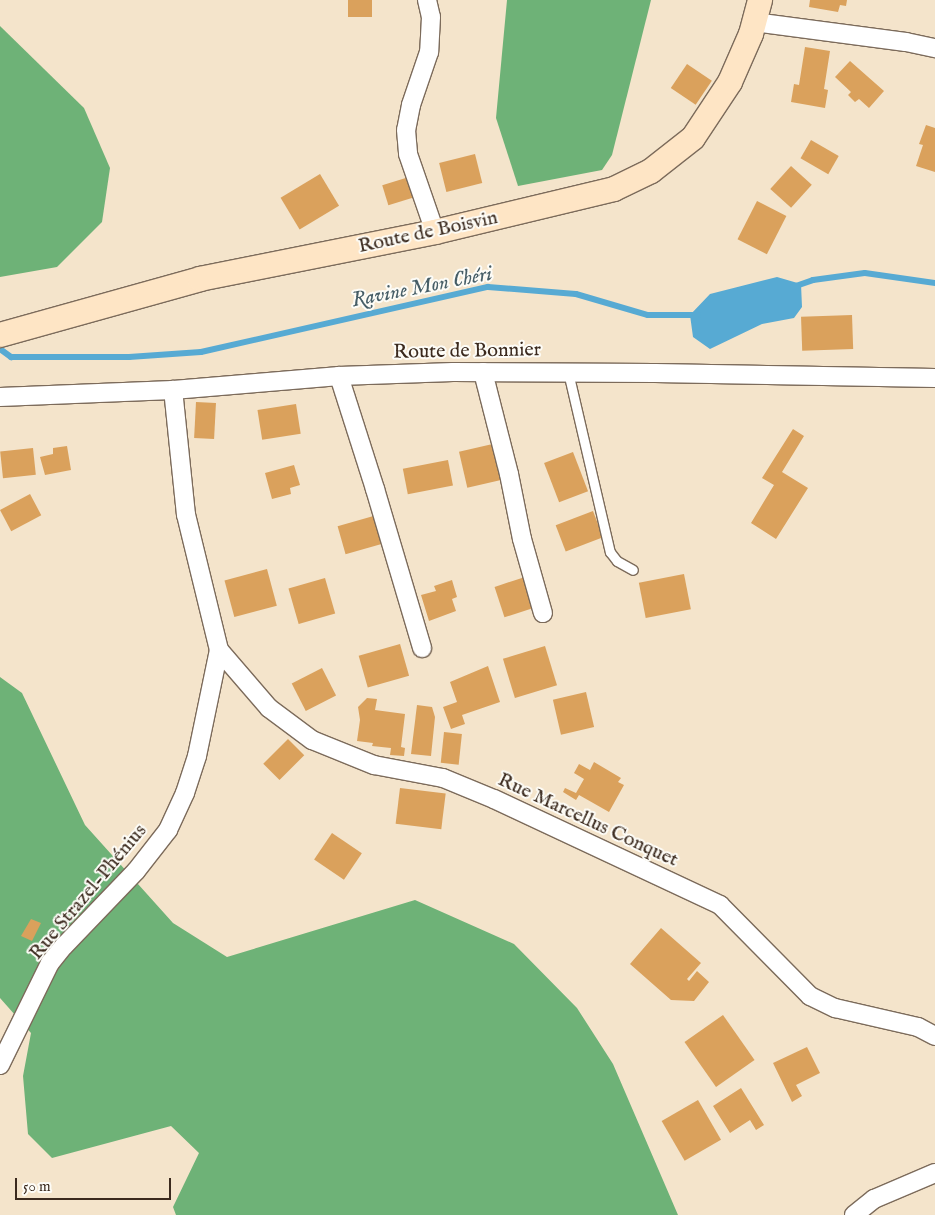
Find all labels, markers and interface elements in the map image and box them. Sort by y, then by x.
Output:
street label: Route de Boisvin [356,205,500,259]
water label: Ravine Mon Chéri [350,262,494,314]
street label: Route de Bonnier [393,338,541,364]
street label: Rue Marcellus Conquet [494,768,682,872]
street label: Rue Strazel-Phénius [24,819,152,965]
scale bar [18,1168,174,1200]
text: 50 m [23,1177,51,1196]

